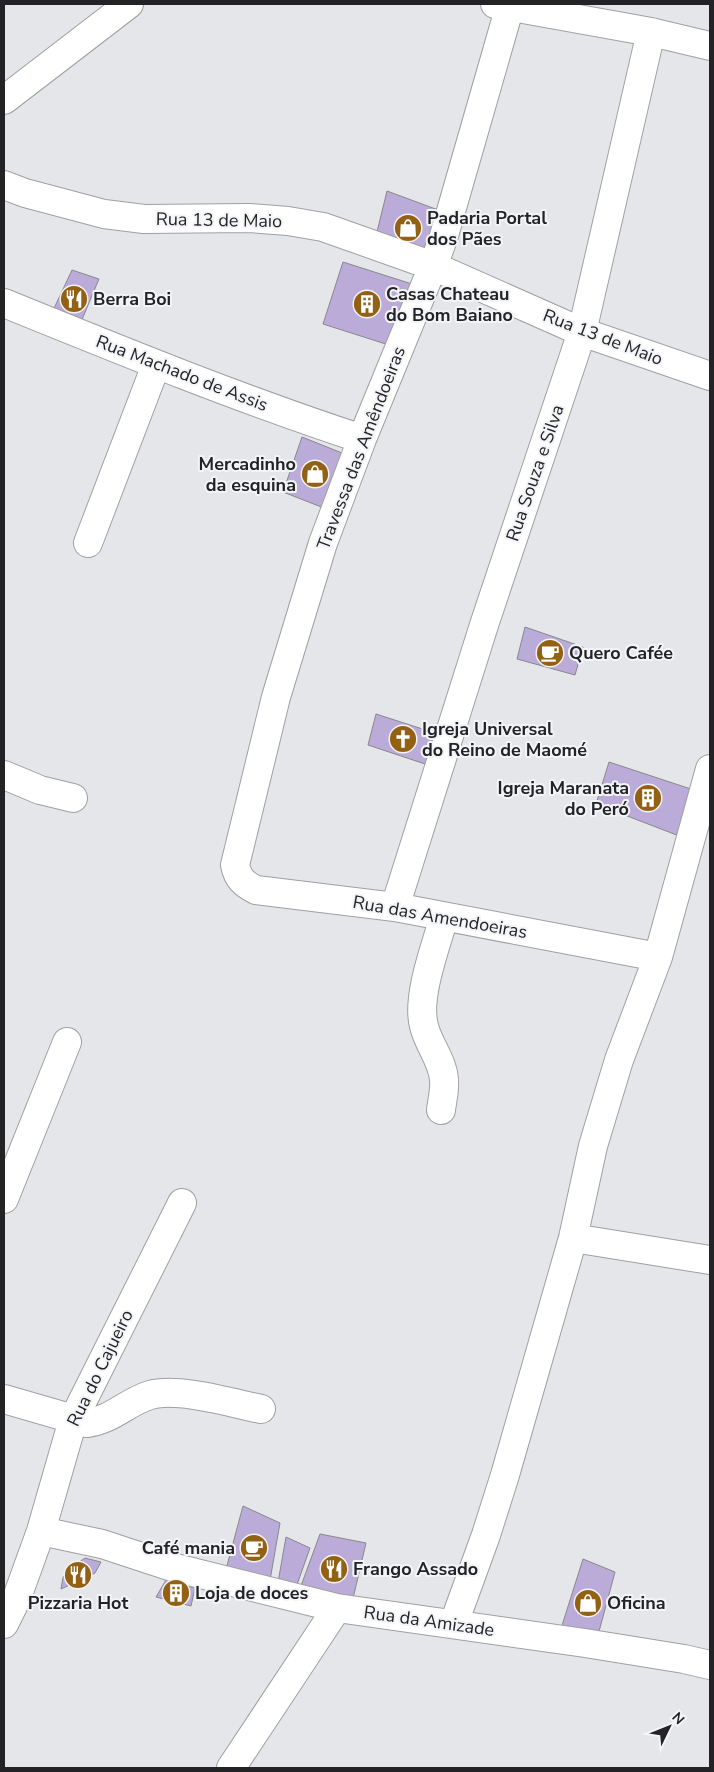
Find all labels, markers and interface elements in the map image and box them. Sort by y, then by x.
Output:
place label: Padaria Portal dos Pães [427,206,547,251]
street label: Rua 13 de Maio [156,207,282,233]
shop icon: Padaria Portal dos Pães [393,213,423,243]
place label: Casas Chateau do Bom Baiano [386,282,513,327]
restaurant icon: Berra Boi [59,284,89,314]
place label: Berra Boi [93,287,171,311]
building icon: Casas Chateau do Bom Baiano [352,289,382,319]
street label: Rua 13 de Maio [540,303,666,371]
street label: Rua Machado de Assis [93,329,271,417]
street label: Travessa das Amêndoeiras [311,343,411,553]
street label: Rua Souza e Silva [500,401,570,545]
place label: Mercadinho da esquina [199,452,296,497]
shop icon: Mercadinho da esquina [300,459,330,489]
cafe icon: Quero Cafée [535,638,565,668]
place label: Quero Cafée [569,641,673,665]
place label: Igreja Universal do Reino de Maomé [422,717,587,762]
church icon: Igreja Universal do Reino de Maomé [388,724,418,754]
place label: Igreja Maranata do Peró [498,776,629,821]
building icon: Igreja Maranata do Peró [633,783,663,813]
street label: Rua das Amendoeiras [351,890,529,944]
street label: Rua do Cajueiro [61,1306,139,1430]
cafe icon: Café mania [239,1533,269,1563]
place label: Café mania [142,1536,235,1560]
restaurant icon: Frango Assado [319,1554,349,1584]
place label: Frango Assado [353,1557,478,1581]
restaurant icon: Pizzaria Hot [63,1560,93,1590]
building icon: Loja de doces [161,1578,191,1608]
place label: Loja de doces [195,1581,308,1605]
shop icon: Oficina [573,1588,603,1618]
place label: Pizzaria Hot [28,1591,128,1615]
place label: Oficina [607,1591,666,1615]
street label: Rua da Amizade [362,1600,496,1642]
north arrow [644,1702,694,1752]
text: N [668,1708,689,1729]

